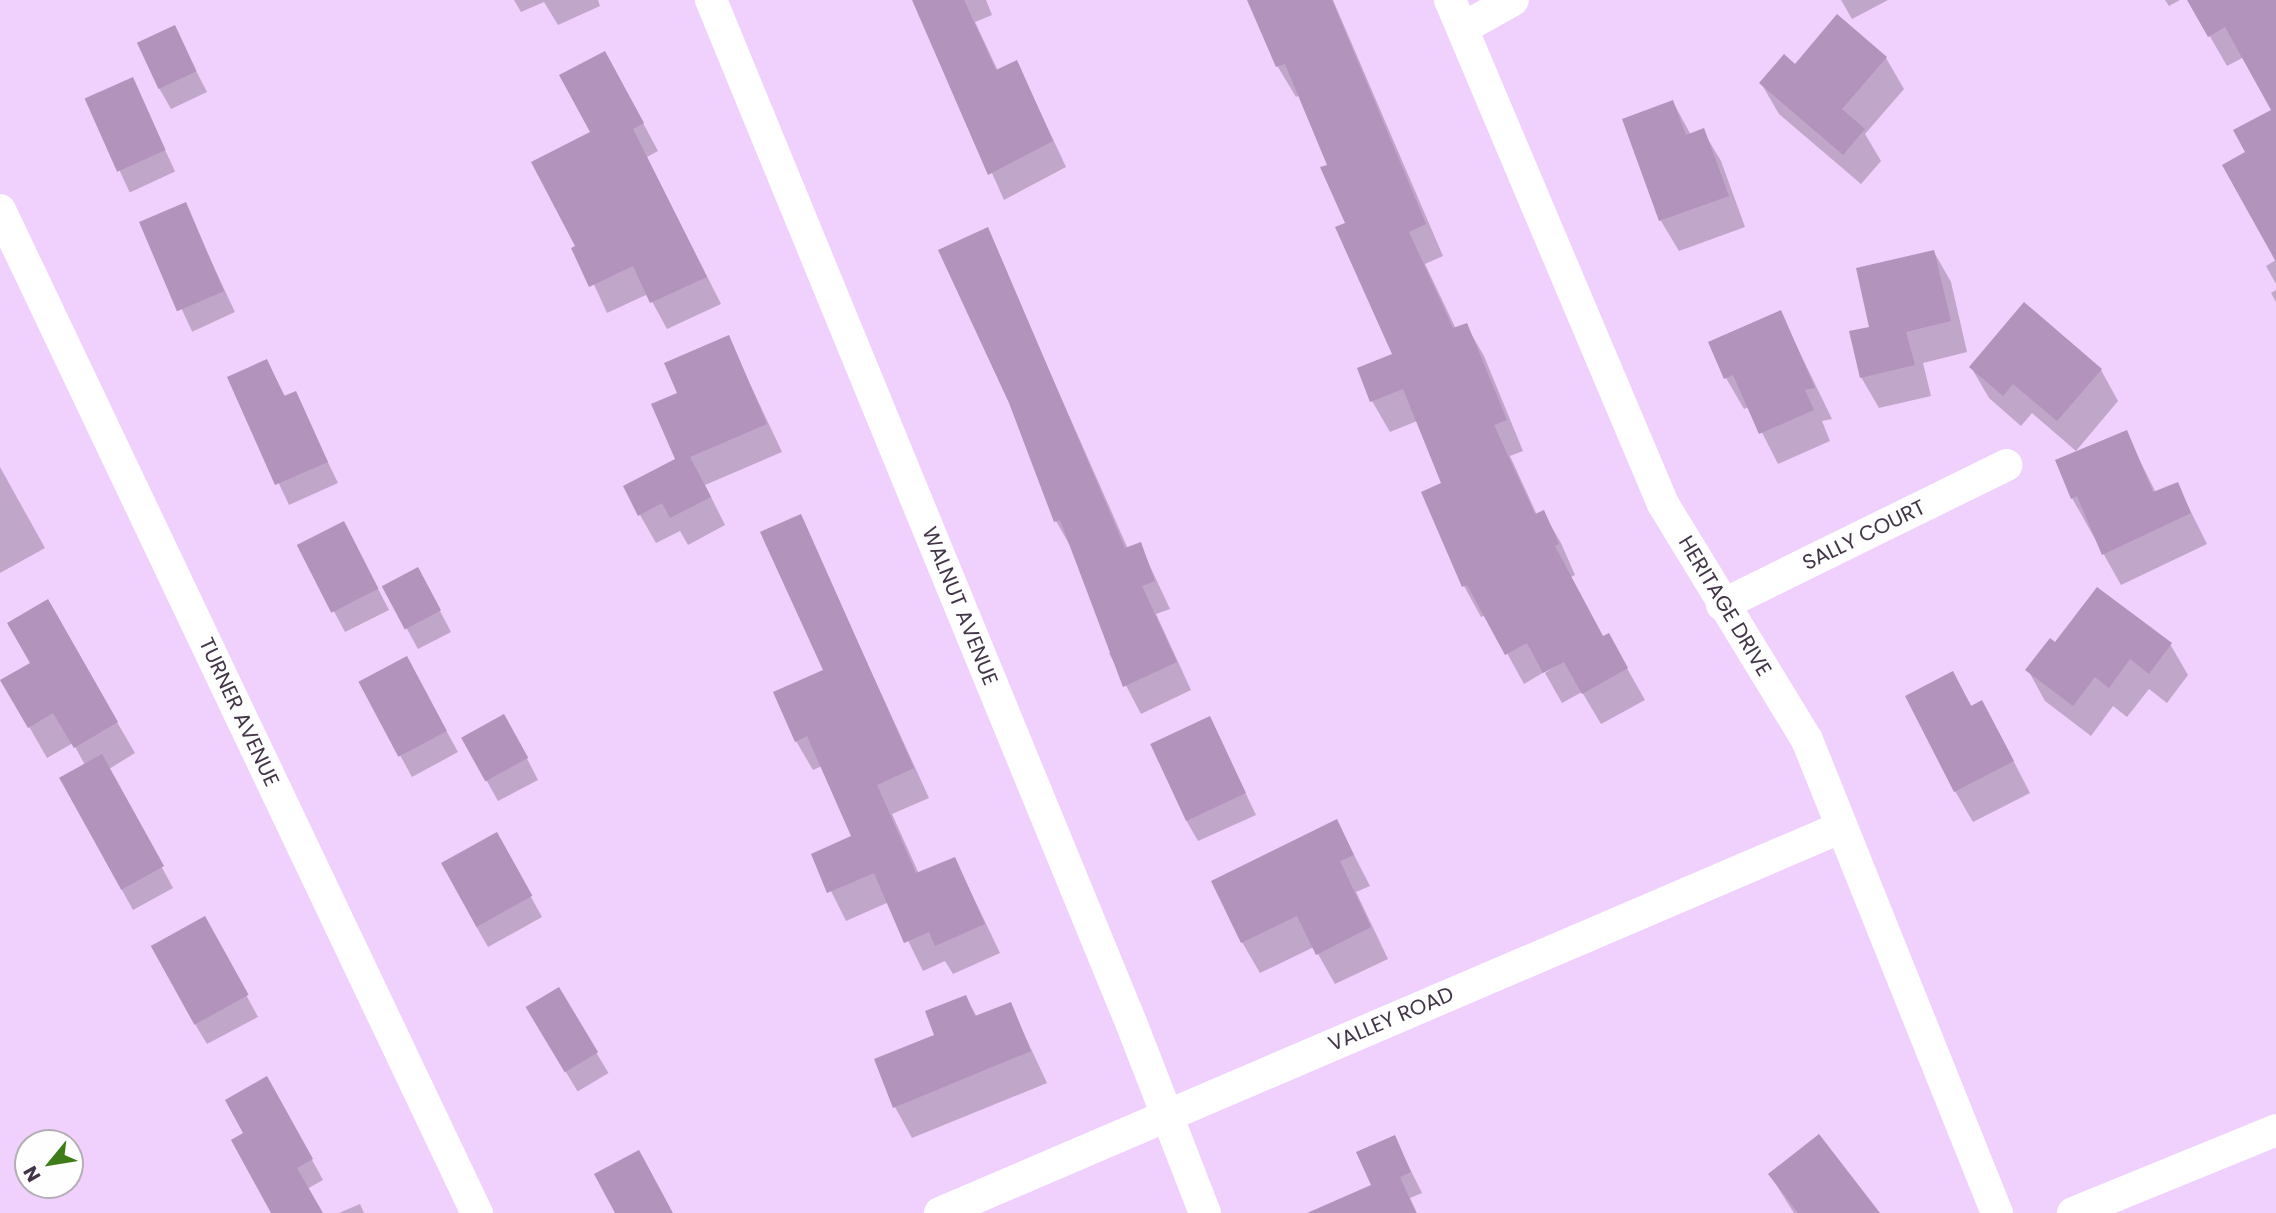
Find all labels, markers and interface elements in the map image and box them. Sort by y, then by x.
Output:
street label: SALLY COURT [1798,494,1930,576]
street label: WALNUT AVENUE [917,523,1003,689]
street label: HERITAGE DRIVE [1673,531,1777,681]
street label: TURNER AVENUE [194,634,284,790]
street label: VALLEY ROAD [1325,981,1457,1057]
north arrow [14,1129,84,1199]
text: N [17,1161,47,1187]

